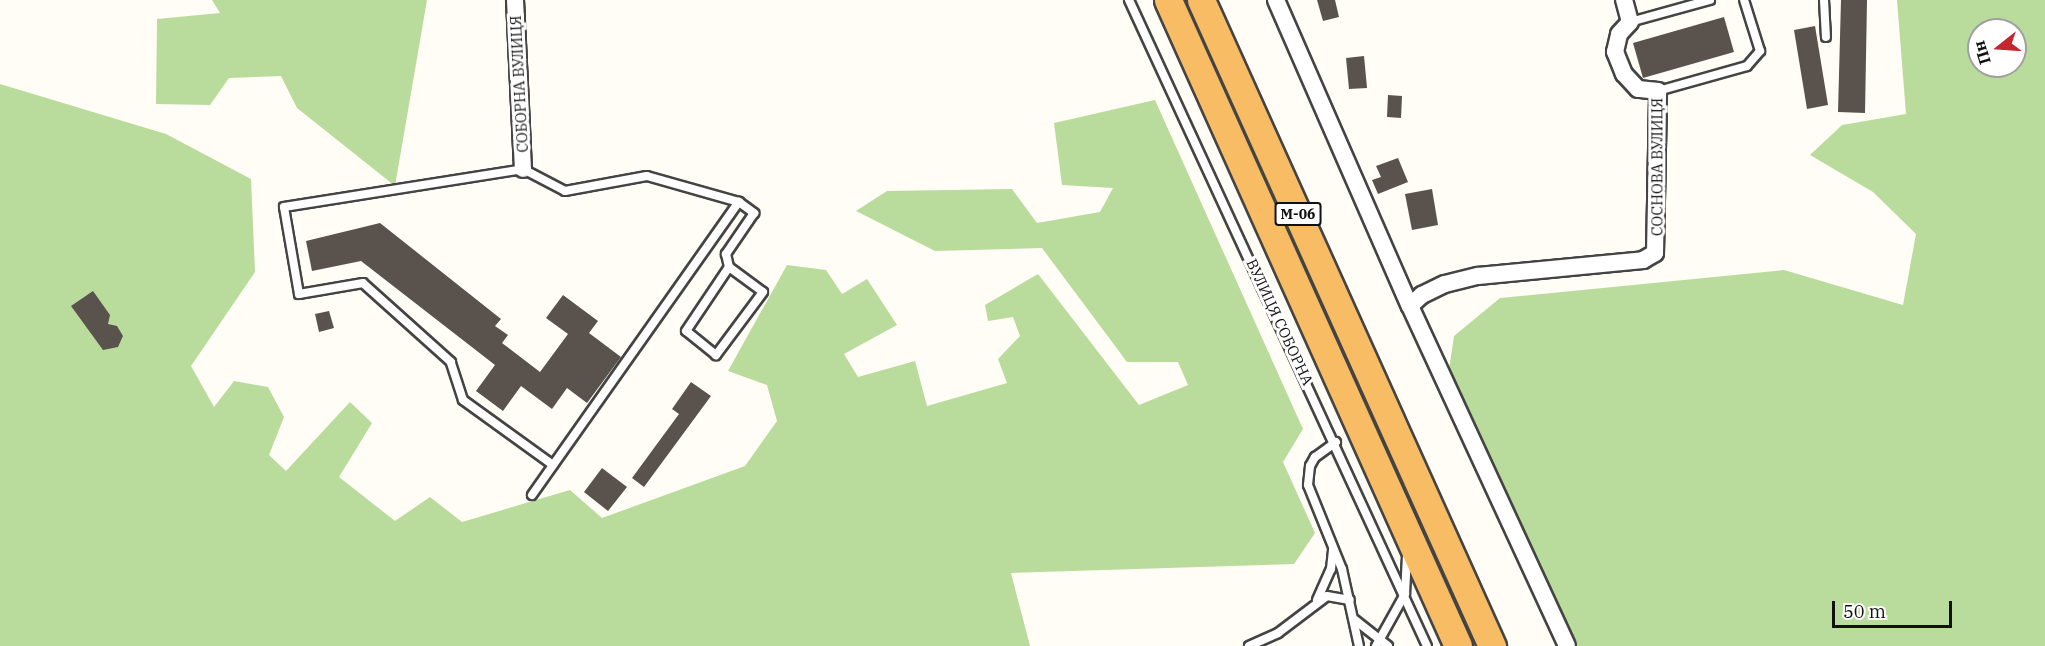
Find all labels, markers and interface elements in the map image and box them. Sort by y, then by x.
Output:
street label: СОБОРНА ВУЛИЦЯ [506,15,532,153]
north arrow [1967,18,2027,78]
text: Пн [1969,38,1995,67]
street label: СОСНОВА ВУЛИЦЯ [1648,98,1666,236]
road number: М-06 [1274,203,1322,225]
street label: ВУЛИЦЯ СОБОРНА [1243,256,1317,388]
scale bar [1835,589,1955,627]
text: 50 m [1843,600,1886,623]

